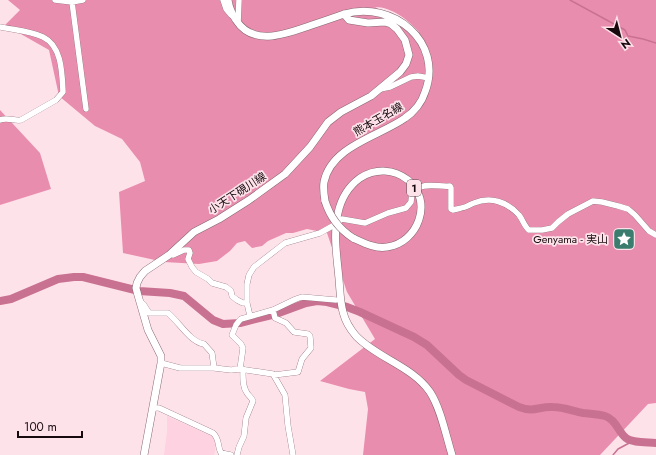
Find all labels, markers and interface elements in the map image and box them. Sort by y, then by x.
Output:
north arrow [600,16,640,56]
text: N [618,35,634,53]
street label: 熊本玉名線 [350,98,406,140]
street label: 小天下硯川線 [205,168,269,218]
road number: 1 [407,180,421,196]
place icon: Genyama - 実山 [611,226,637,252]
place label: Genyama - 実山 [533,231,608,247]
scale bar [18,413,82,439]
text: 100 m [24,418,57,436]

